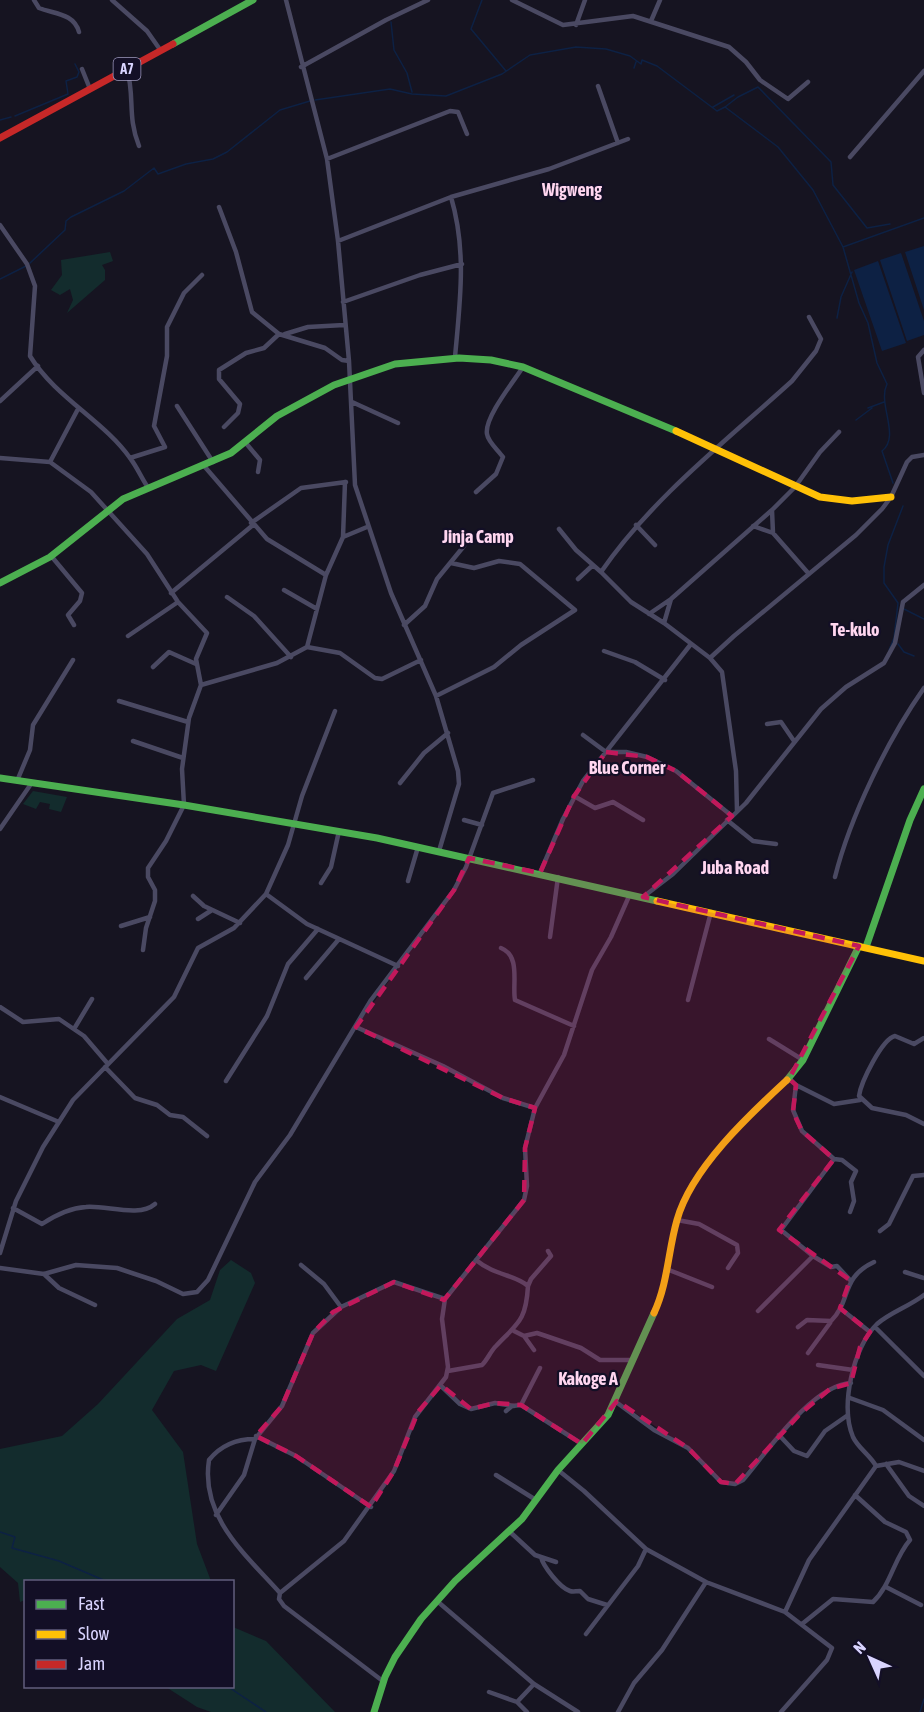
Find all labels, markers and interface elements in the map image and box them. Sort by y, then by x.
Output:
road number: A7 [114,58,140,80]
district label: Wigweng [541,179,602,200]
district label: Jinja Camp [441,526,514,547]
district label: Te-kulo [830,619,880,640]
district label: Blue Corner [589,757,666,778]
district label: Juba Road [700,857,769,878]
district label: Kakoge A [558,1368,618,1389]
legend [24,1580,234,1688]
text: Fast [78,1593,105,1614]
text: Slow [78,1623,109,1644]
north arrow [840,1628,900,1688]
text: N [850,1638,869,1657]
text: Jam [78,1653,105,1674]

